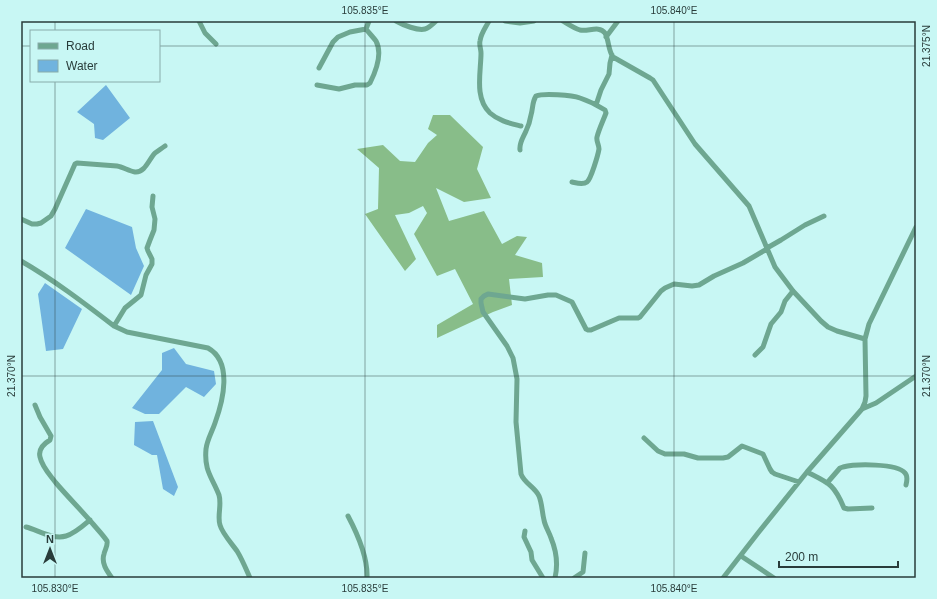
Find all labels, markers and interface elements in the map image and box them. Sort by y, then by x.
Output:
text: 105.835°E [342,5,389,16]
text: 105.840°E [651,5,698,16]
text: 21.375°N [921,25,932,67]
legend [30,30,160,82]
text: Road [66,39,95,53]
text: Water [66,59,98,73]
text: 21.370°N [6,355,17,397]
text: 21.370°N [921,355,932,397]
north arrow [30,529,70,569]
text: N [46,533,54,545]
scale bar [779,543,898,569]
text: 200 m [785,550,818,564]
text: 105.830°E [32,583,79,594]
text: 105.835°E [342,583,389,594]
text: 105.840°E [651,583,698,594]

